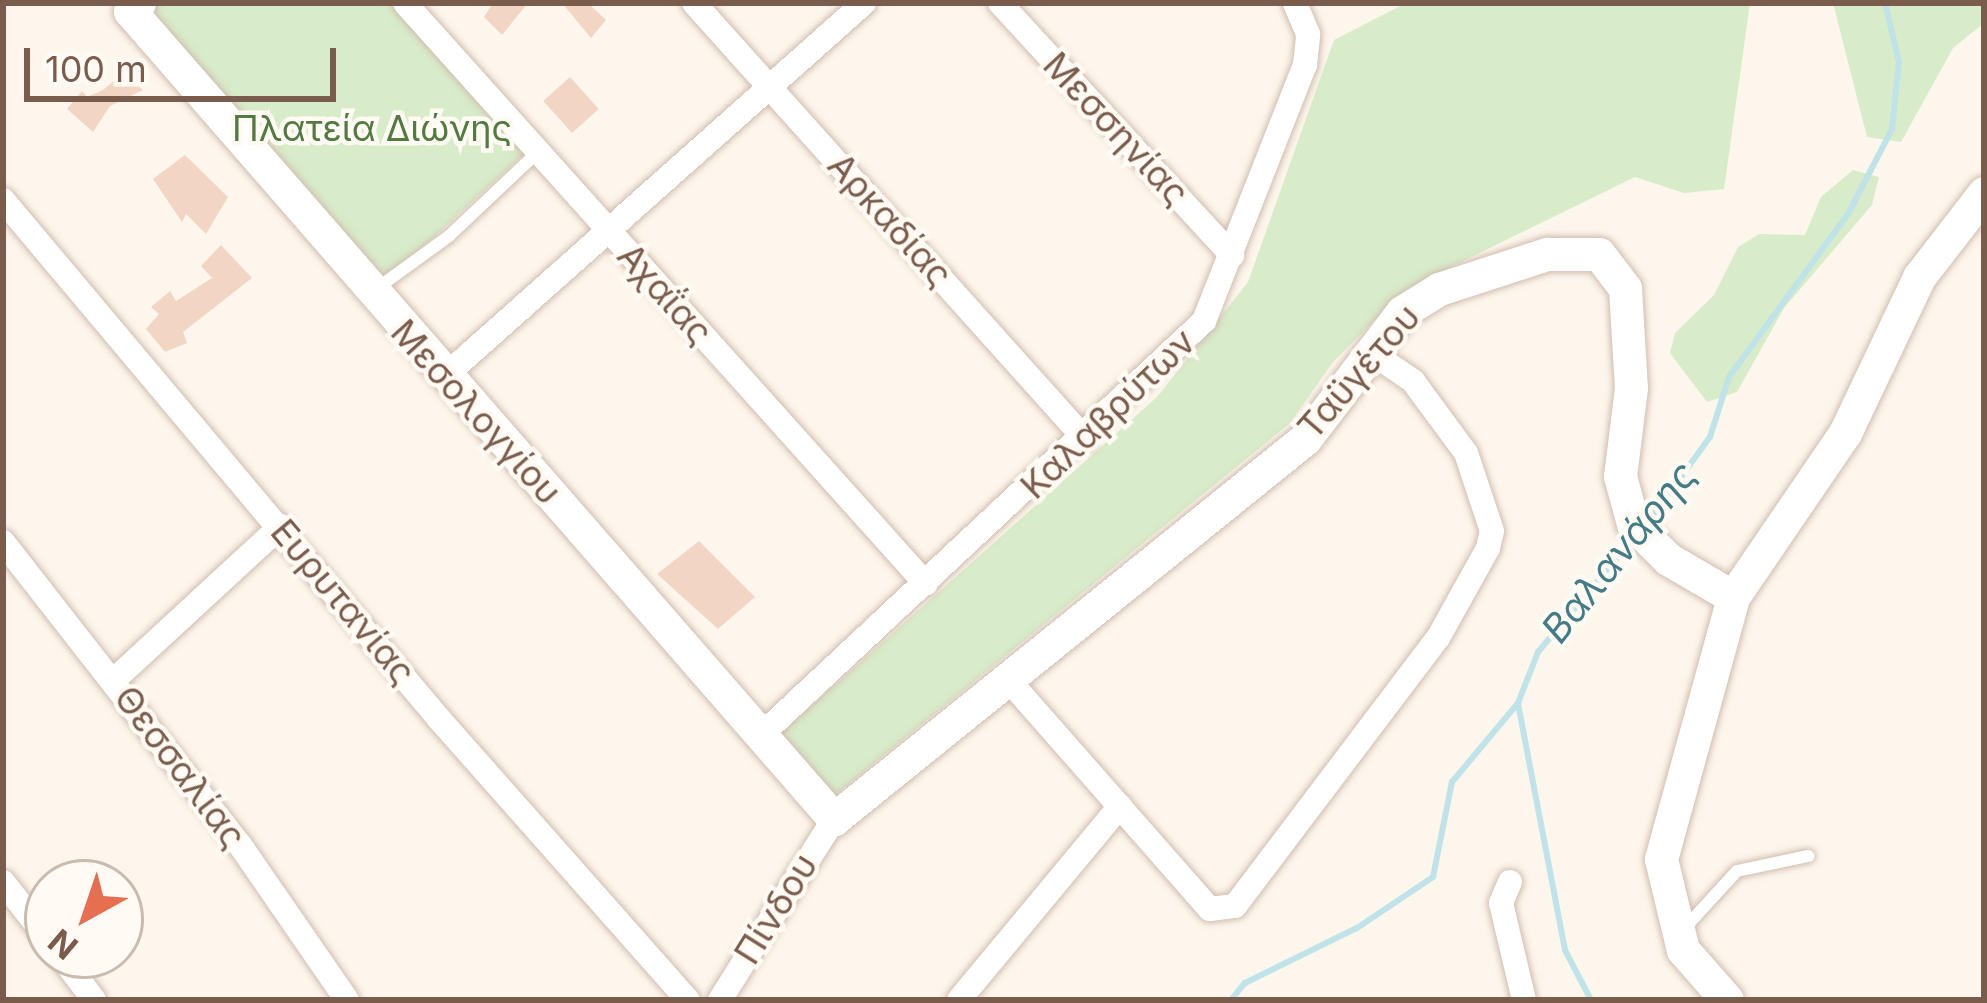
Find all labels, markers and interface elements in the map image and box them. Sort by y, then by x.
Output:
scale bar [30,24,342,98]
street label: Μεσσηνίας [1034,44,1198,214]
text: 100 m [45,47,147,91]
park label: Πλατεία Διώνης [232,107,512,151]
street label: Αρκαδίας [819,144,961,296]
street label: Αχαΐας [608,235,722,353]
street label: Ταϋγέτου [1289,296,1429,448]
street label: Μεσολογγίου [382,311,570,513]
street label: Καλαβρύτων [1012,320,1204,508]
water label: Βαλανάρης [1532,452,1706,652]
street label: Ευρυτανίας [262,511,424,693]
street label: Θεσσαλίας [105,677,255,857]
street label: Πίνδου [725,846,827,972]
north arrow [24,859,144,979]
text: N [40,921,85,968]

